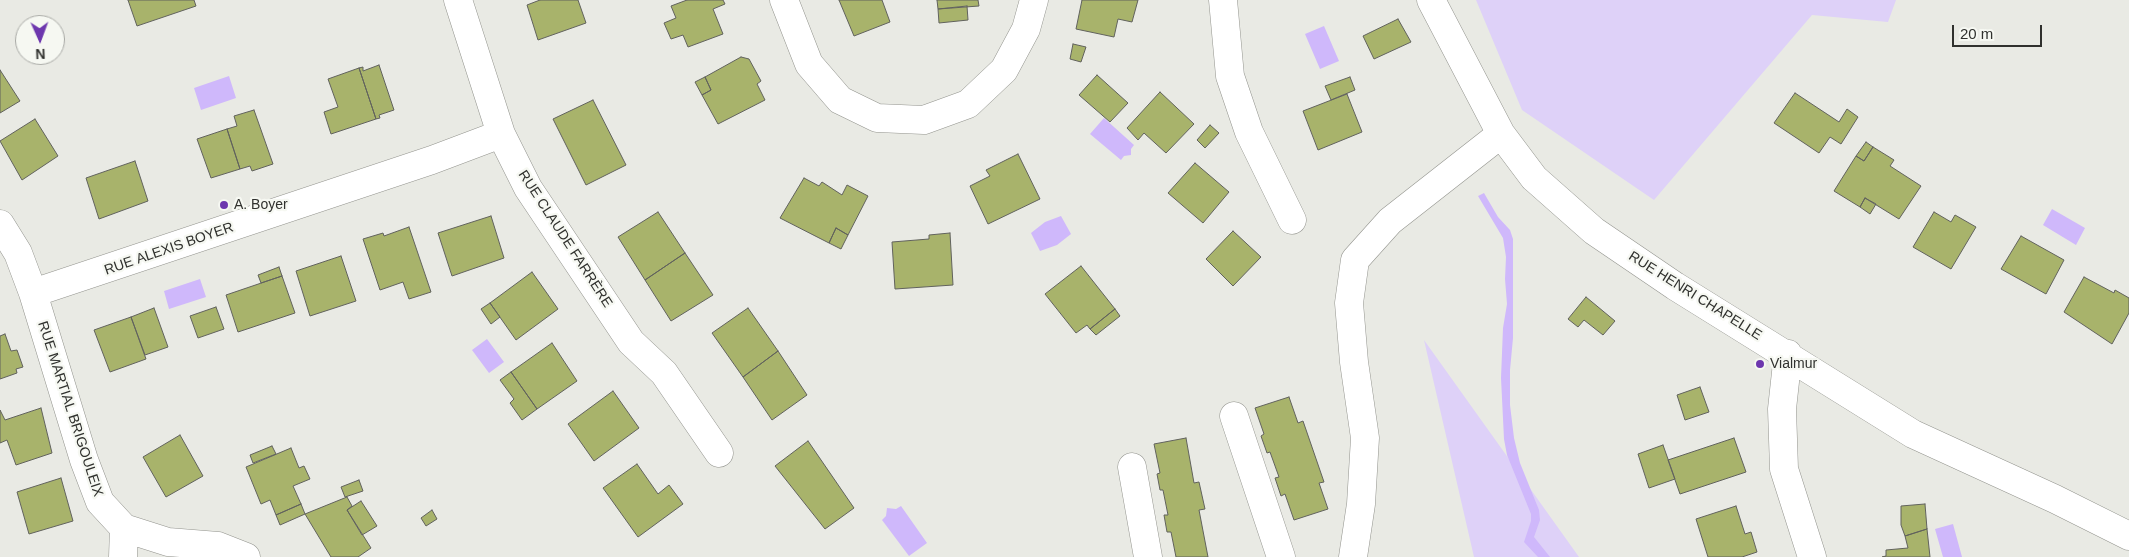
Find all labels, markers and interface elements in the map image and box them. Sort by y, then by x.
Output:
north arrow [15,15,65,65]
scale bar [1954,15,2044,47]
text: 20 m [1960,25,1993,42]
text: N [35,46,46,62]
street label: RUE CLAUDE FARRÈRE [514,167,616,311]
place label: A. Boyer [234,197,288,213]
marker: A. Boyer [218,199,230,211]
street label: RUE ALEXIS BOYER [102,219,236,279]
street label: RUE HENRI CHAPELLE [1625,248,1765,344]
street label: RUE MARTIAL BRIGOULEIX [34,319,106,499]
place label: Vialmur [1770,356,1817,372]
marker: Vialmur [1754,358,1766,370]

